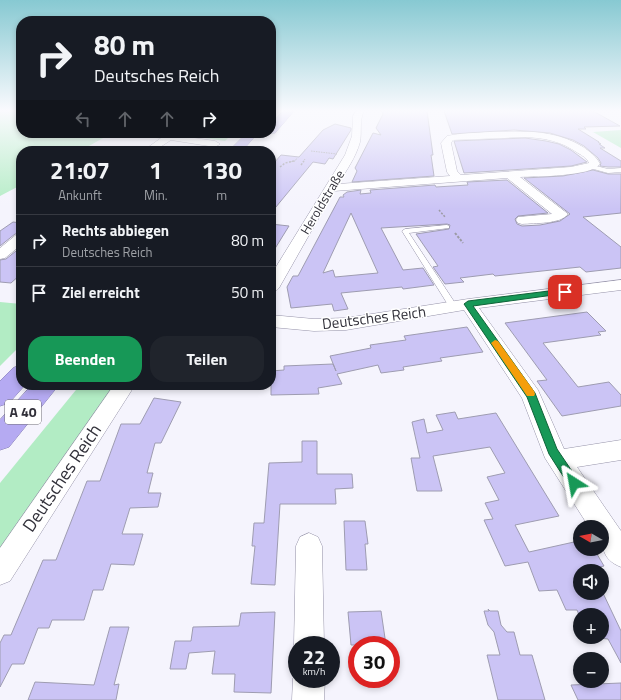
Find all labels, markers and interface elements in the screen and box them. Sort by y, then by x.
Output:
text: 80 m [94,23,155,66]
icon: right [28,32,80,84]
text: Deutsches Reich [94,62,219,89]
icon: left [72,108,94,130]
icon: ahead [114,108,136,130]
icon: ahead [156,108,178,130]
icon: right [198,108,220,130]
text: 21:07 [50,152,110,188]
text: 1 [149,152,163,188]
text: 130 [202,152,242,188]
street label: Heroldstraße [295,166,349,238]
text: Ankunft [58,185,102,205]
text: Min. [144,185,168,205]
text: m [216,185,227,205]
text: Rechts abbiegen [62,219,169,242]
text: 80 m [231,229,264,252]
icon: right [28,230,50,252]
text: Deutsches Reich [62,242,153,262]
pin [548,275,582,309]
text: Ziel erreicht [62,281,140,304]
text: 50 m [231,281,264,304]
icon: arrive [554,281,576,303]
icon: arrive [28,282,50,304]
street label: Deutsches Reich [321,300,427,335]
button: Beenden [28,336,142,382]
button: Teilen [150,336,264,382]
road number: A 40 [5,400,41,424]
street label: Deutsches Reich [15,418,108,537]
position arrow [553,462,595,504]
north arrow [573,520,609,556]
map controls [573,520,609,688]
button: sound [573,564,609,600]
button: + [573,608,609,644]
speed limit sign: 30 [348,636,400,688]
text: 22 [303,641,325,672]
button: − [573,652,609,688]
text: km/h [303,664,325,679]

